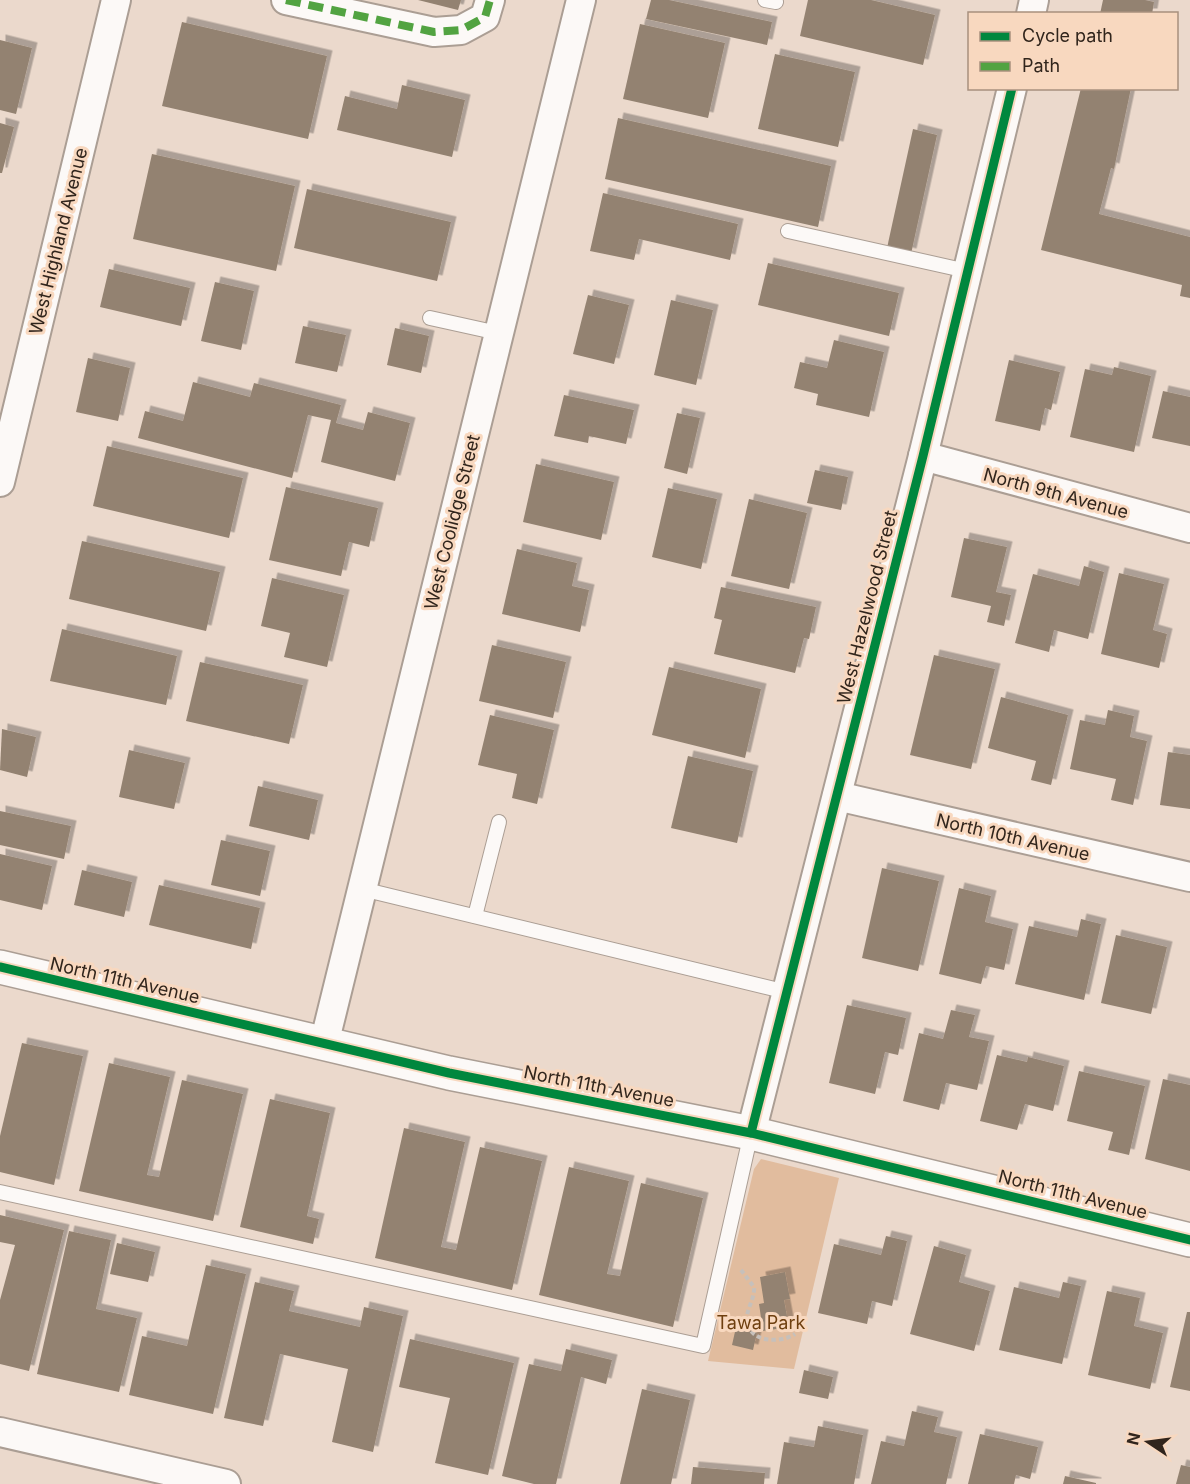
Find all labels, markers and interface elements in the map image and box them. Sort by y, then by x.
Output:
legend [968,12,1178,90]
text: Cycle path [1022,25,1113,46]
text: Path [1022,55,1060,76]
street label: West Highland Avenue [25,146,91,336]
street label: West Coolidge Street [420,432,484,612]
street label: North 9th Avenue [981,464,1131,522]
street label: West Hazelwood Street [833,508,901,706]
street label: North 10th Avenue [934,809,1092,865]
street label: North 11th Avenue [48,953,202,1007]
street label: North 11th Avenue [522,1061,676,1111]
street label: North 11th Avenue [996,1165,1150,1223]
park label: Tawa Park [717,1312,806,1333]
north arrow [1118,1412,1178,1472]
text: N [1122,1430,1145,1447]

